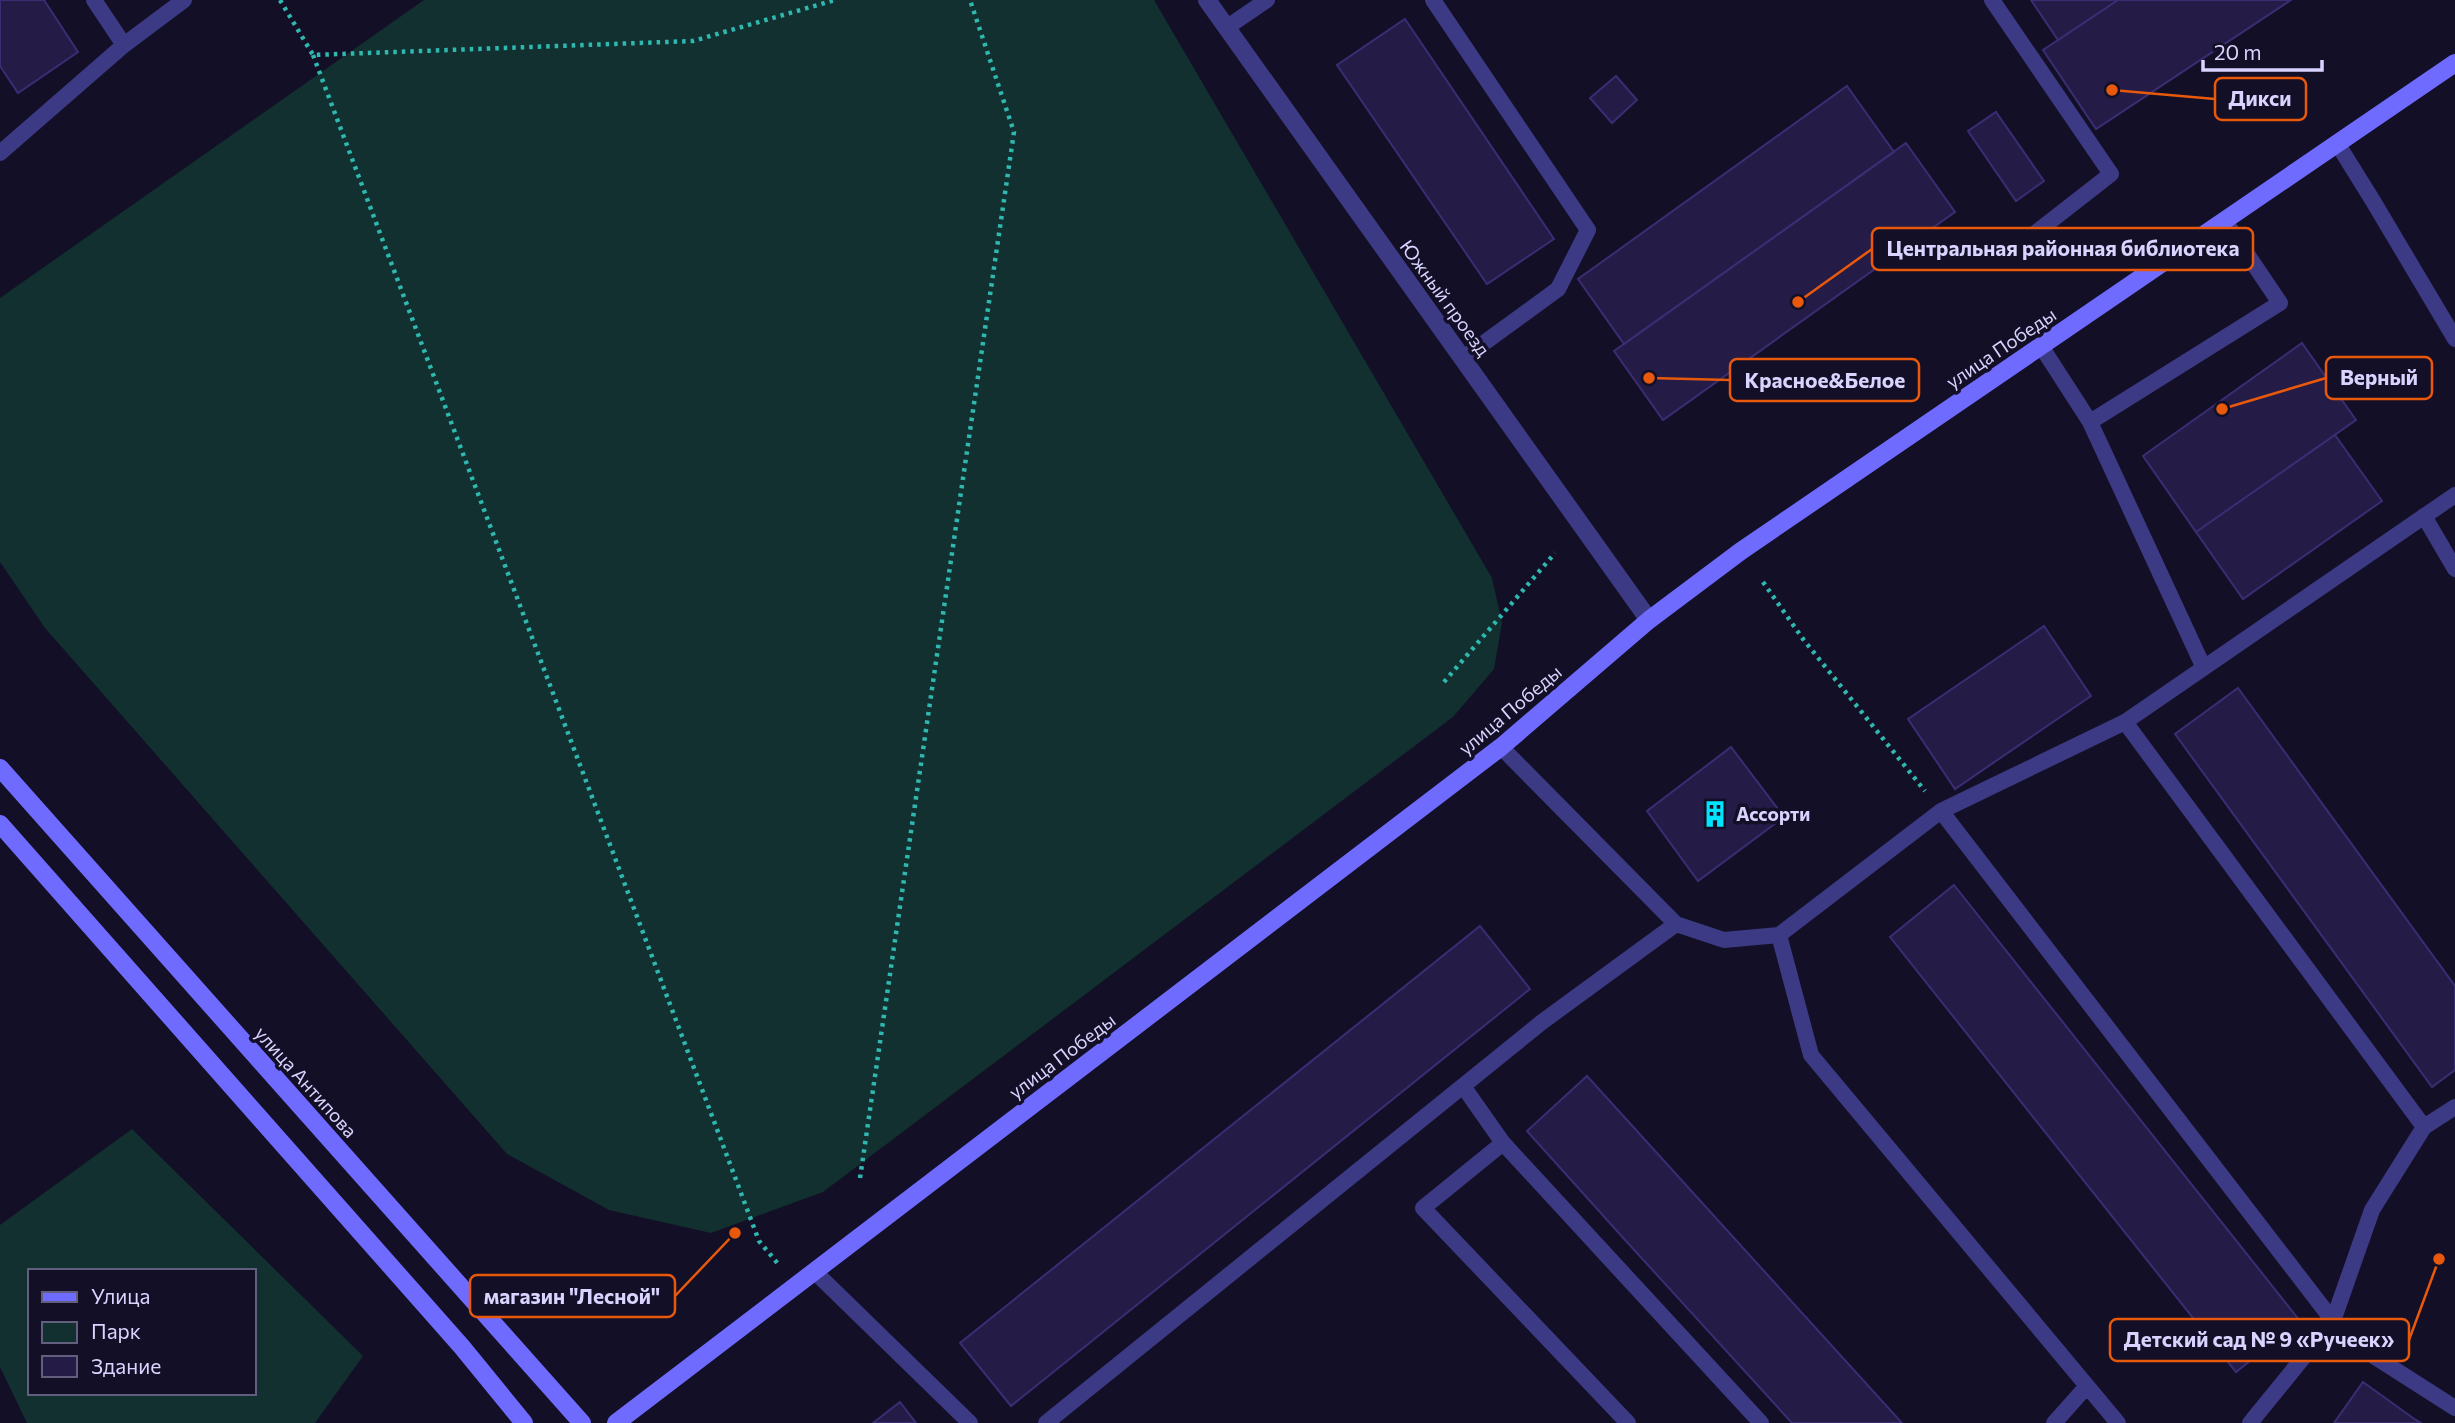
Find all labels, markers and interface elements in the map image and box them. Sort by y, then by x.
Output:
scale bar [2203,28,2322,72]
text: 20 m [2214,39,2262,64]
callout: Дикси [2215,78,2306,120]
text: Дикси [2228,85,2292,110]
callout: Центральная районная библиотека [1872,228,2253,270]
street label: Южный проезд [1395,235,1495,360]
text: Центральная районная библиотека [1886,235,2240,260]
street label: улица Победы [1941,302,2060,393]
callout: Верный [2326,357,2432,399]
callout: Красное&Белое [1730,359,1919,401]
text: Верный [2340,364,2418,389]
text: Красное&Белое [1745,367,1905,392]
street label: улица Победы [1453,660,1566,759]
building icon: Ассорти [1700,799,1730,829]
place label: Ассорти [1736,802,1810,825]
street label: улица Победы [1004,1008,1120,1103]
street label: улица Антипова [250,1021,362,1142]
legend [28,1269,256,1395]
callout: магазин "Лесной" [470,1275,675,1317]
text: Улица [91,1283,150,1308]
text: магазин "Лесной" [484,1283,660,1308]
text: Парк [91,1318,141,1343]
callout: Детский сад № 9 «Ручеек» [2110,1319,2409,1361]
text: Детский сад № 9 «Ручеек» [2124,1326,2395,1351]
text: Здание [91,1353,161,1378]

